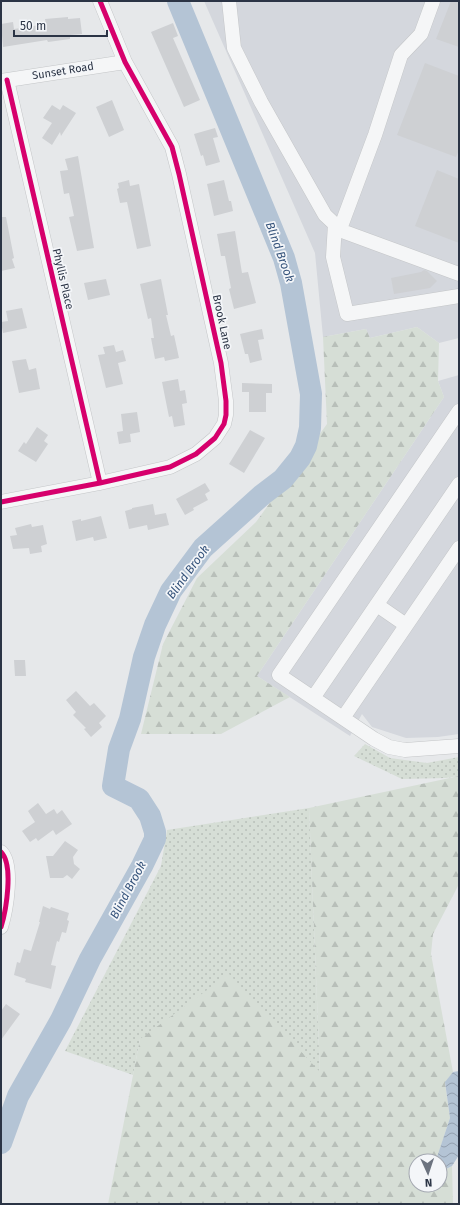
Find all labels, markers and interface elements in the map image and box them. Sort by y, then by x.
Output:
scale bar [14,12,107,38]
text: 50 m [20,19,46,33]
street label: Sunset Road [31,60,95,82]
water label: Blind Brook [263,220,298,284]
street label: Phyllis Place [50,247,76,311]
street label: Brook Lane [210,293,234,351]
water label: Blind Brook [164,542,212,602]
water label: Blind Brook [107,859,149,921]
north arrow [408,1153,448,1193]
text: N [425,1176,432,1189]

